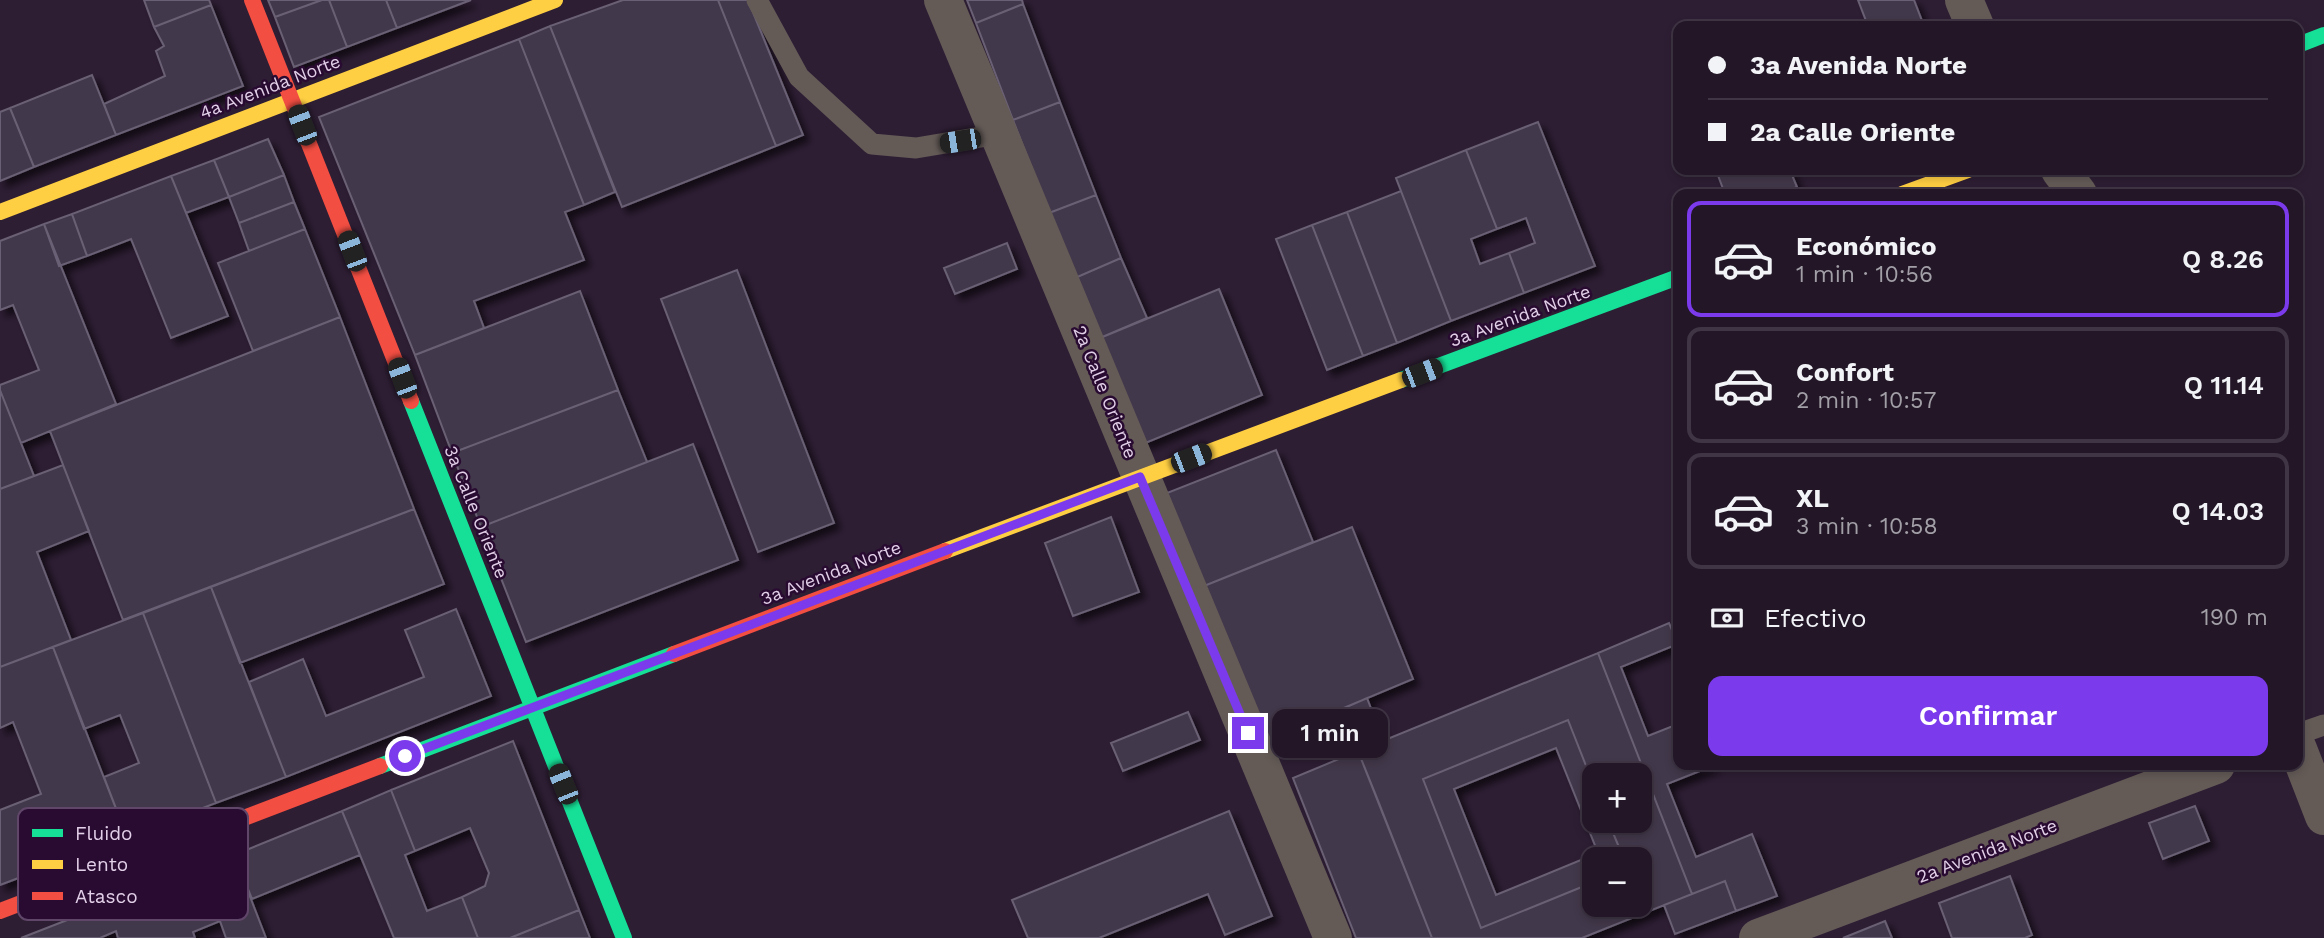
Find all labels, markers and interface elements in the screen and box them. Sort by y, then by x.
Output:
street label: 4a Avenida Norte [197,50,343,123]
text: 3a Avenida Norte [1750,50,1967,80]
car [285,102,320,148]
text: 2a Calle Oriente [1750,117,1955,147]
car [938,127,983,155]
car [335,228,370,274]
icon: car [1712,228,1775,291]
text: Económico [1796,231,1937,261]
text: Q 8.26 [2182,244,2264,274]
text: 1 min · 10:56 [1796,261,1933,288]
street label: 3a Avenida Norte [1446,280,1593,351]
street label: 2a Calle Oriente [1069,322,1142,461]
icon: car [1712,354,1775,417]
car [385,355,420,401]
car [1399,356,1446,390]
text: Confort [1796,357,1894,387]
text: Q 11.14 [2184,370,2264,400]
text: 2 min · 10:57 [1796,387,1936,414]
car [1168,441,1215,475]
street label: 3a Calle Oriente [440,442,513,581]
icon: car [1712,480,1775,543]
text: XL [1796,483,1829,513]
text: Q 14.03 [2172,496,2264,526]
text: 3 min · 10:58 [1796,513,1938,540]
street label: 3a Avenida Norte [758,536,904,609]
icon: cash [1708,599,1746,637]
text: Efectivo [1764,603,1867,633]
text: 190 m [2201,604,2268,631]
button: Confirmar [1708,676,2268,756]
callout: 1 min [1272,708,1388,758]
route end [1232,717,1264,749]
text: 1 min [1300,720,1360,747]
route start [389,740,421,772]
car [546,761,581,807]
map controls [1582,763,1652,917]
button: + [1582,763,1652,833]
legend [18,808,248,920]
street label: 2a Avenida Norte [1914,814,2060,887]
text: Fluido [75,822,133,845]
button: − [1582,847,1652,917]
text: Lento [75,853,128,876]
text: Atasco [75,885,138,908]

